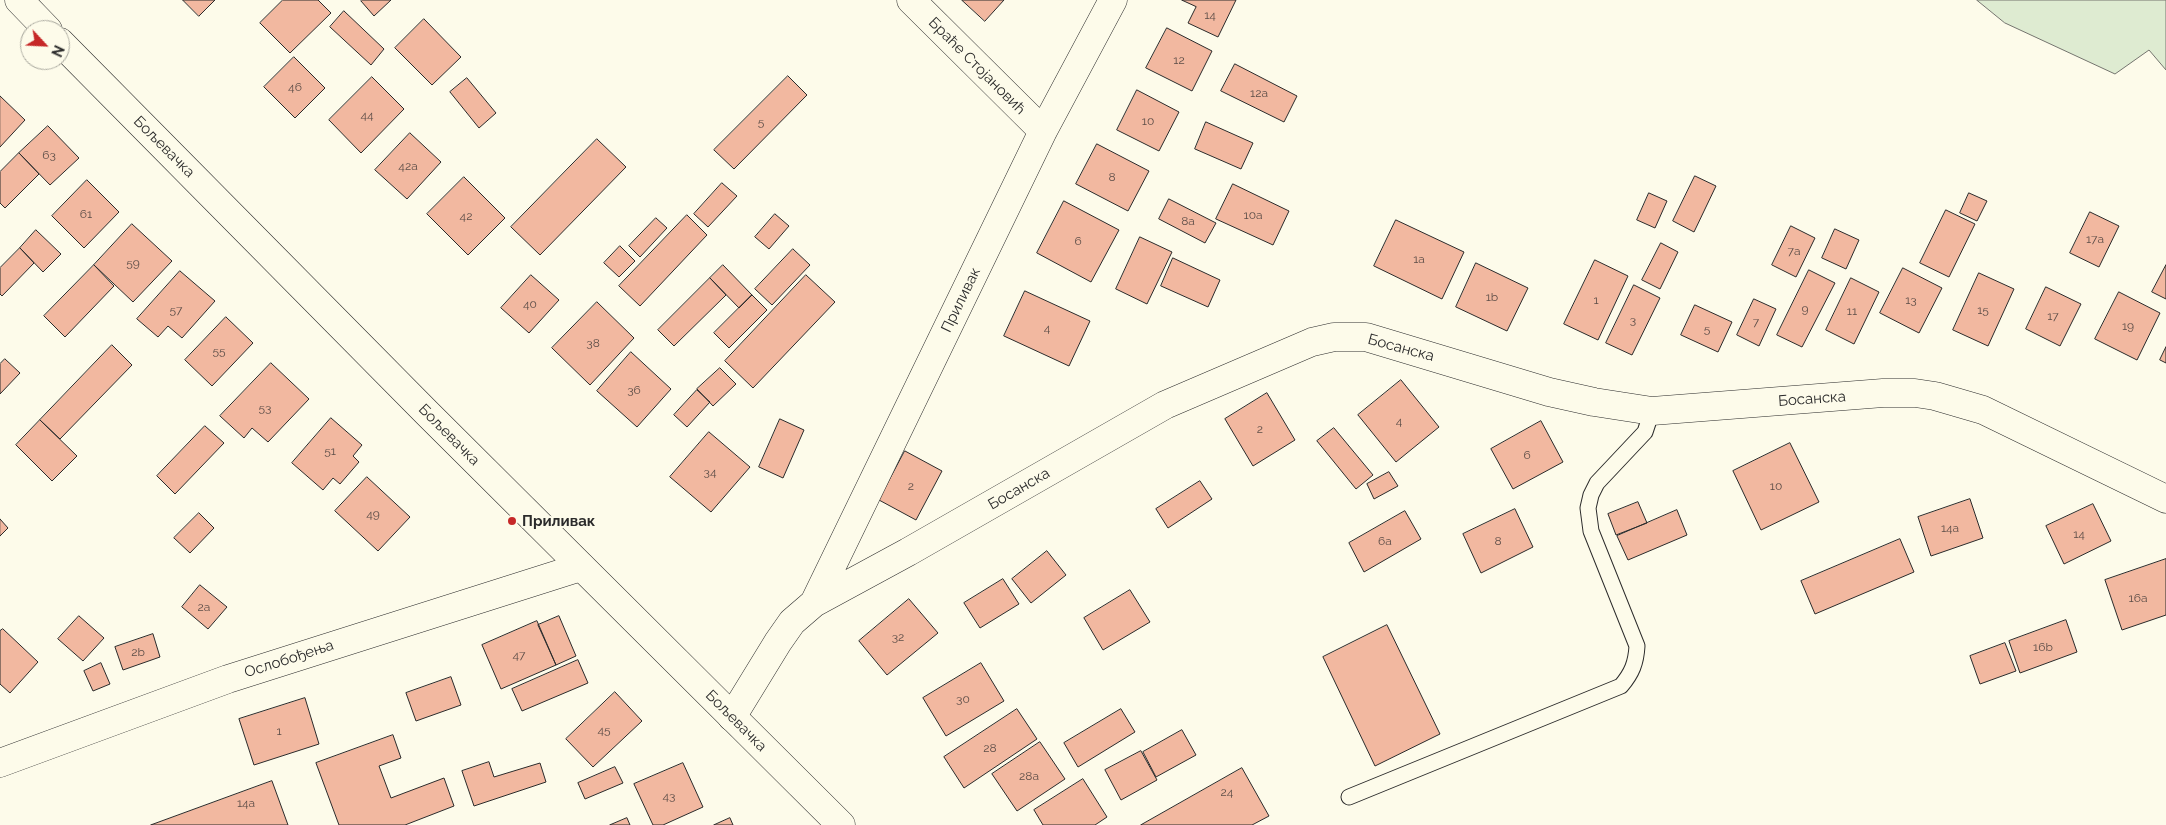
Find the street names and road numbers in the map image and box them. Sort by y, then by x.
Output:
street label: Браће Стојановић [925,14,1029,118]
street label: Бољевачка [130,113,198,181]
street label: Приливак [937,264,985,336]
street label: Босанска [1366,331,1436,365]
street label: Босанска [1777,388,1847,410]
street label: Бољевачка [415,401,483,469]
street label: Босанска [985,464,1053,514]
street label: Ослобођења [242,636,336,682]
street label: Бољевачка [702,687,770,755]

